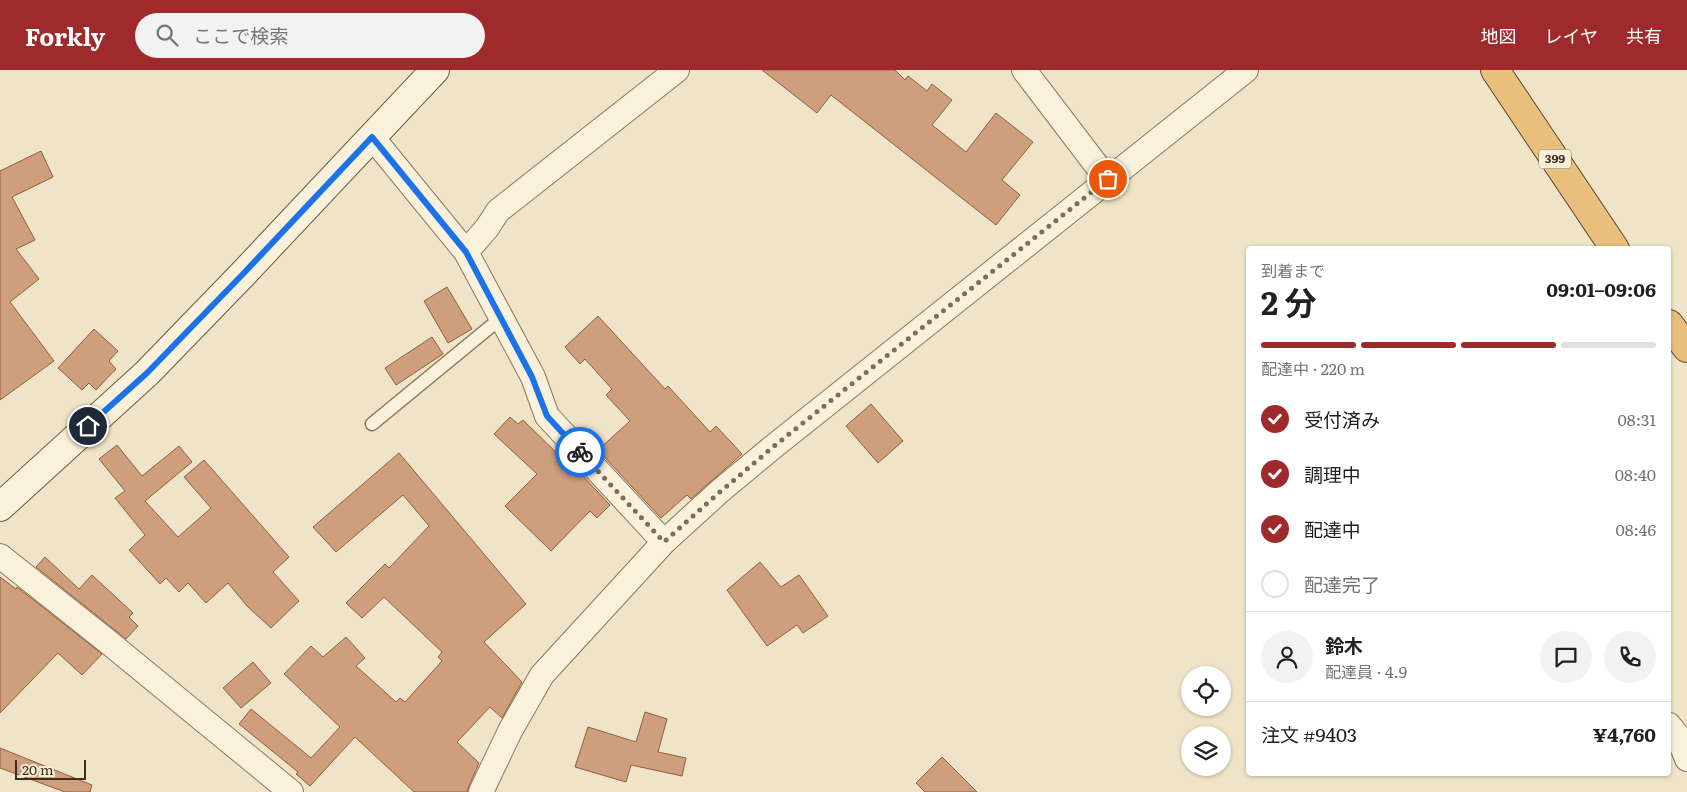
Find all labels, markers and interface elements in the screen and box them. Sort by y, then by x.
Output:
search box [135,13,485,58]
text: Forkly [25,18,105,53]
icon: search [153,21,181,49]
text: ここで検索 [193,21,288,49]
text: 地図 [1481,22,1517,49]
text: レイヤ [1545,22,1598,49]
text: 共有 [1626,22,1662,49]
road number: 399 [1539,150,1571,168]
pin [1087,158,1129,200]
icon: bag [1094,165,1122,193]
text: 到着まで [1261,258,1325,282]
text: 09:01–09:06 [1546,275,1656,303]
text: 2 分 [1261,277,1317,325]
text: 配達中 · 220 m [1261,356,1365,380]
pin [67,405,109,447]
icon: check [1261,405,1289,433]
text: 受付済み [1304,405,1380,433]
text: 08:31 [1618,407,1656,431]
icon: home [74,412,102,440]
courier [555,427,605,477]
icon: bike [566,438,594,466]
icon: check [1261,460,1289,488]
text: 調理中 [1304,460,1361,488]
text: 08:40 [1615,462,1656,486]
icon: check [1261,515,1289,543]
text: 配達中 [1304,515,1361,543]
text: 08:46 [1616,517,1656,541]
text: 配達完了 [1304,570,1380,598]
button: person [1261,631,1313,683]
text: 鈴木 [1325,631,1363,659]
button: chat [1540,631,1592,683]
button: phone [1604,631,1656,683]
text: 配達員 · 4.9 [1325,659,1407,683]
map controls [1181,666,1231,776]
button: locate [1181,666,1231,716]
text: 注文 #9403 [1261,720,1357,748]
text: ¥4,760 [1593,720,1656,748]
button: layers [1181,726,1231,776]
scale bar [15,757,86,780]
text: 20 m [22,759,54,779]

